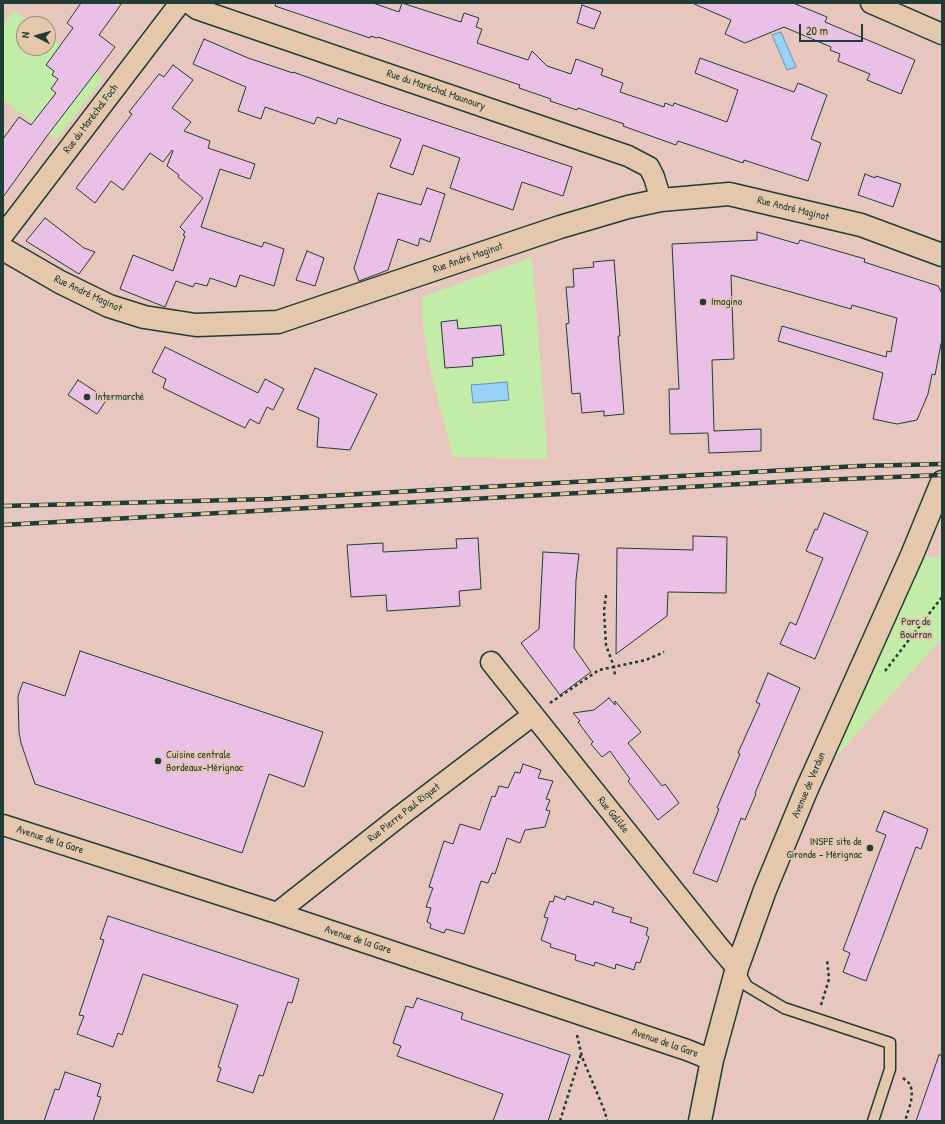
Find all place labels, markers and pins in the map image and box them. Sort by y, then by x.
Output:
place label: Imagino [711,295,742,309]
marker: Imagino [698,297,708,307]
place label: Intermarché [95,390,144,404]
marker: Intermarché [82,392,92,402]
place label: Cuisine centrale Bordeaux-Mérignac [166,748,243,774]
marker: Cuisine centrale Bordeaux-Mérignac [153,756,163,766]
place label: INSPE site de Gironde - Mérignac [786,835,862,861]
marker: INSPE site de Gironde - Mérignac [865,843,875,853]

